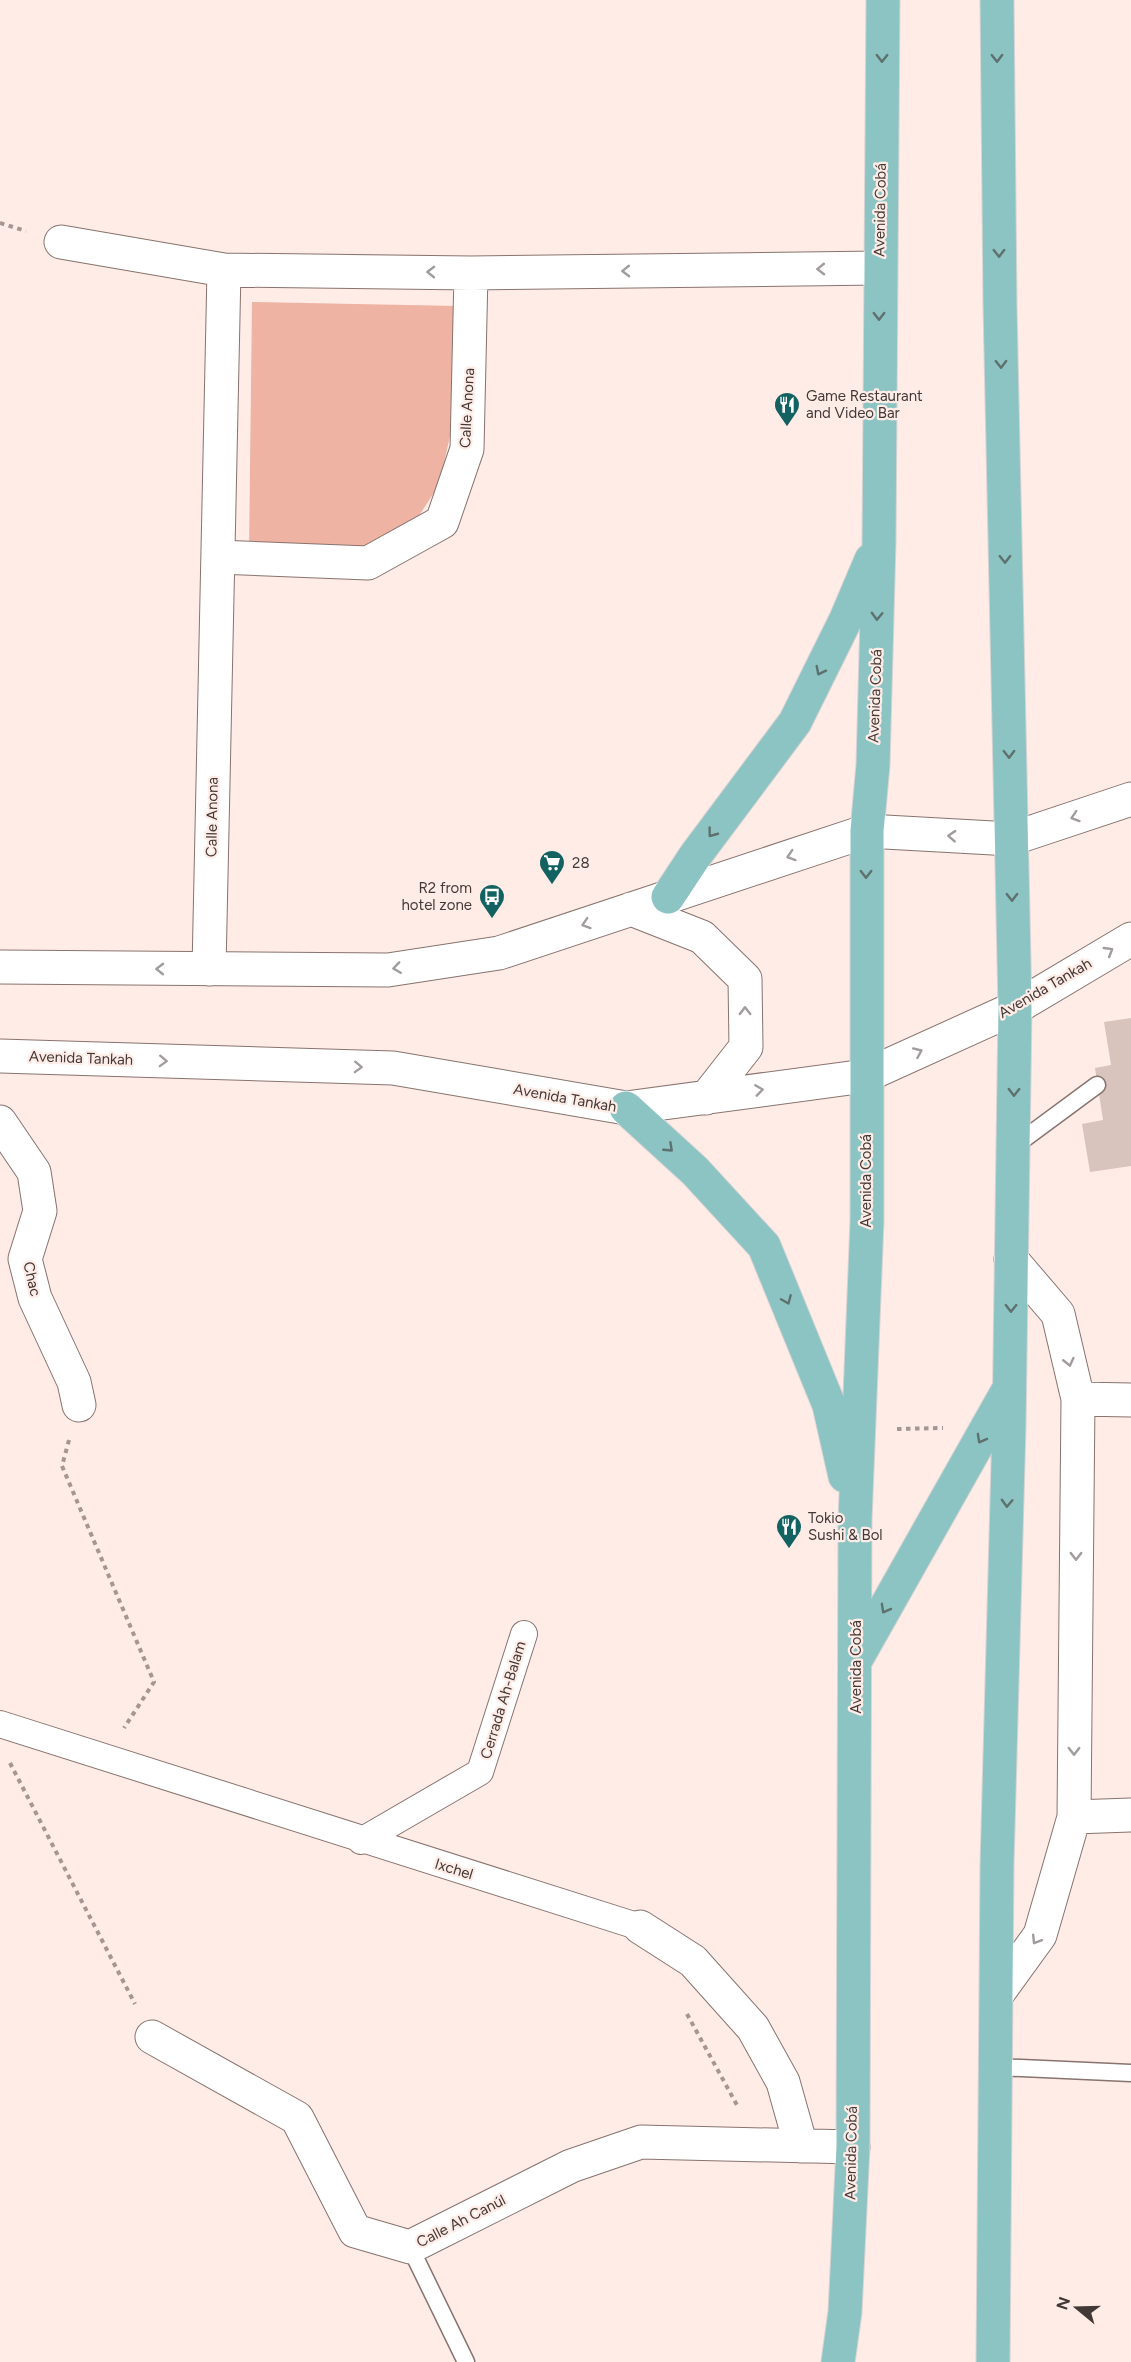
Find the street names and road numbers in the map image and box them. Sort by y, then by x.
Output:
street label: Avenida Cobá [870,163,890,257]
street label: Calle Anona [456,367,478,449]
street label: Avenida Cobá [864,649,886,743]
street label: Calle Anona [202,777,222,857]
street label: Avenida Tankah [995,954,1095,1022]
street label: Avenida Tankah [29,1047,133,1069]
street label: Avenida Tankah [512,1080,618,1116]
street label: Avenida Cobá [857,1134,875,1228]
street label: Chac [19,1260,45,1298]
street label: Avenida Cobá [847,1620,865,1714]
street label: Cerrada Ah-Balam [477,1639,529,1761]
street label: Ixchel [433,1855,475,1883]
street label: Avenida Cobá [841,2106,861,2200]
street label: Calle Ah Canúl [413,2191,509,2251]

